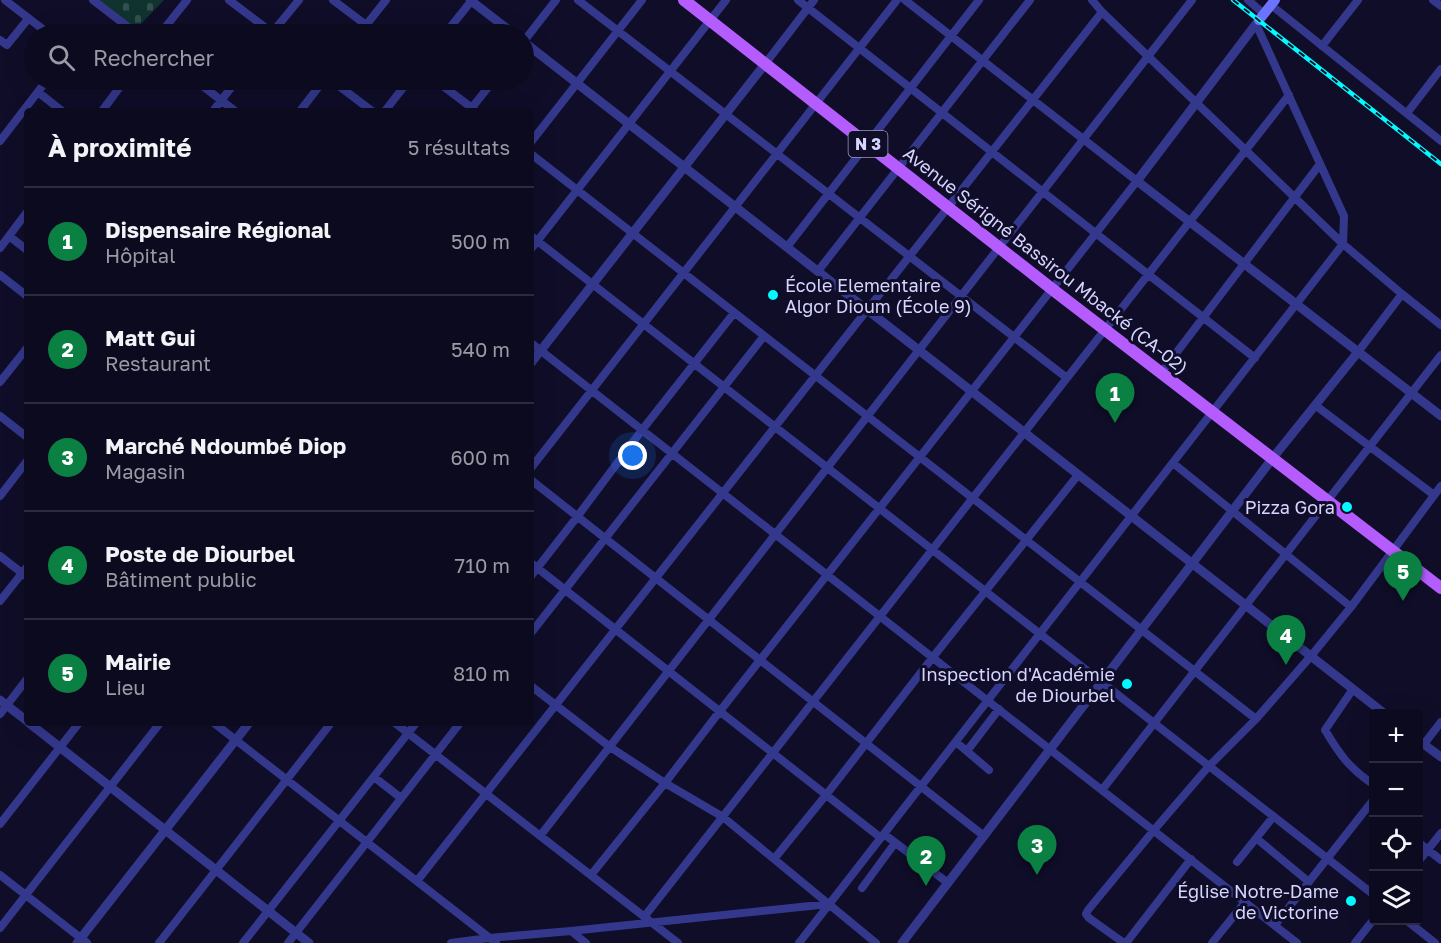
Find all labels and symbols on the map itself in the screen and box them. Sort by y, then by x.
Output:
road number: N 3 [848,131,888,157]
street label: Avenue Sérigné Bassirou Mbacké (CA-02) [899,142,1193,378]
place label: École Elementaire Algor Dioum (École 9) [785,274,972,317]
marker: École Elementaire Algor Dioum (École 9) [766,288,780,302]
pin: 1 [1096,374,1134,423]
your location [618,441,647,470]
place label: Pizza Gora [1245,496,1335,518]
marker: Pizza Gora [1340,500,1354,514]
pin: 5 [1384,552,1422,601]
pin: 4 [1266,616,1306,665]
place label: Inspection d'Académie de Diourbel [921,663,1115,706]
marker: Inspection d'Académie de Diourbel [1120,677,1134,691]
pin: 3 [1018,826,1056,875]
pin: 2 [906,836,946,886]
place label: Église Notre-Dame de Victorine [1177,880,1339,923]
marker: Église Notre-Dame de Victorine [1344,894,1358,908]

